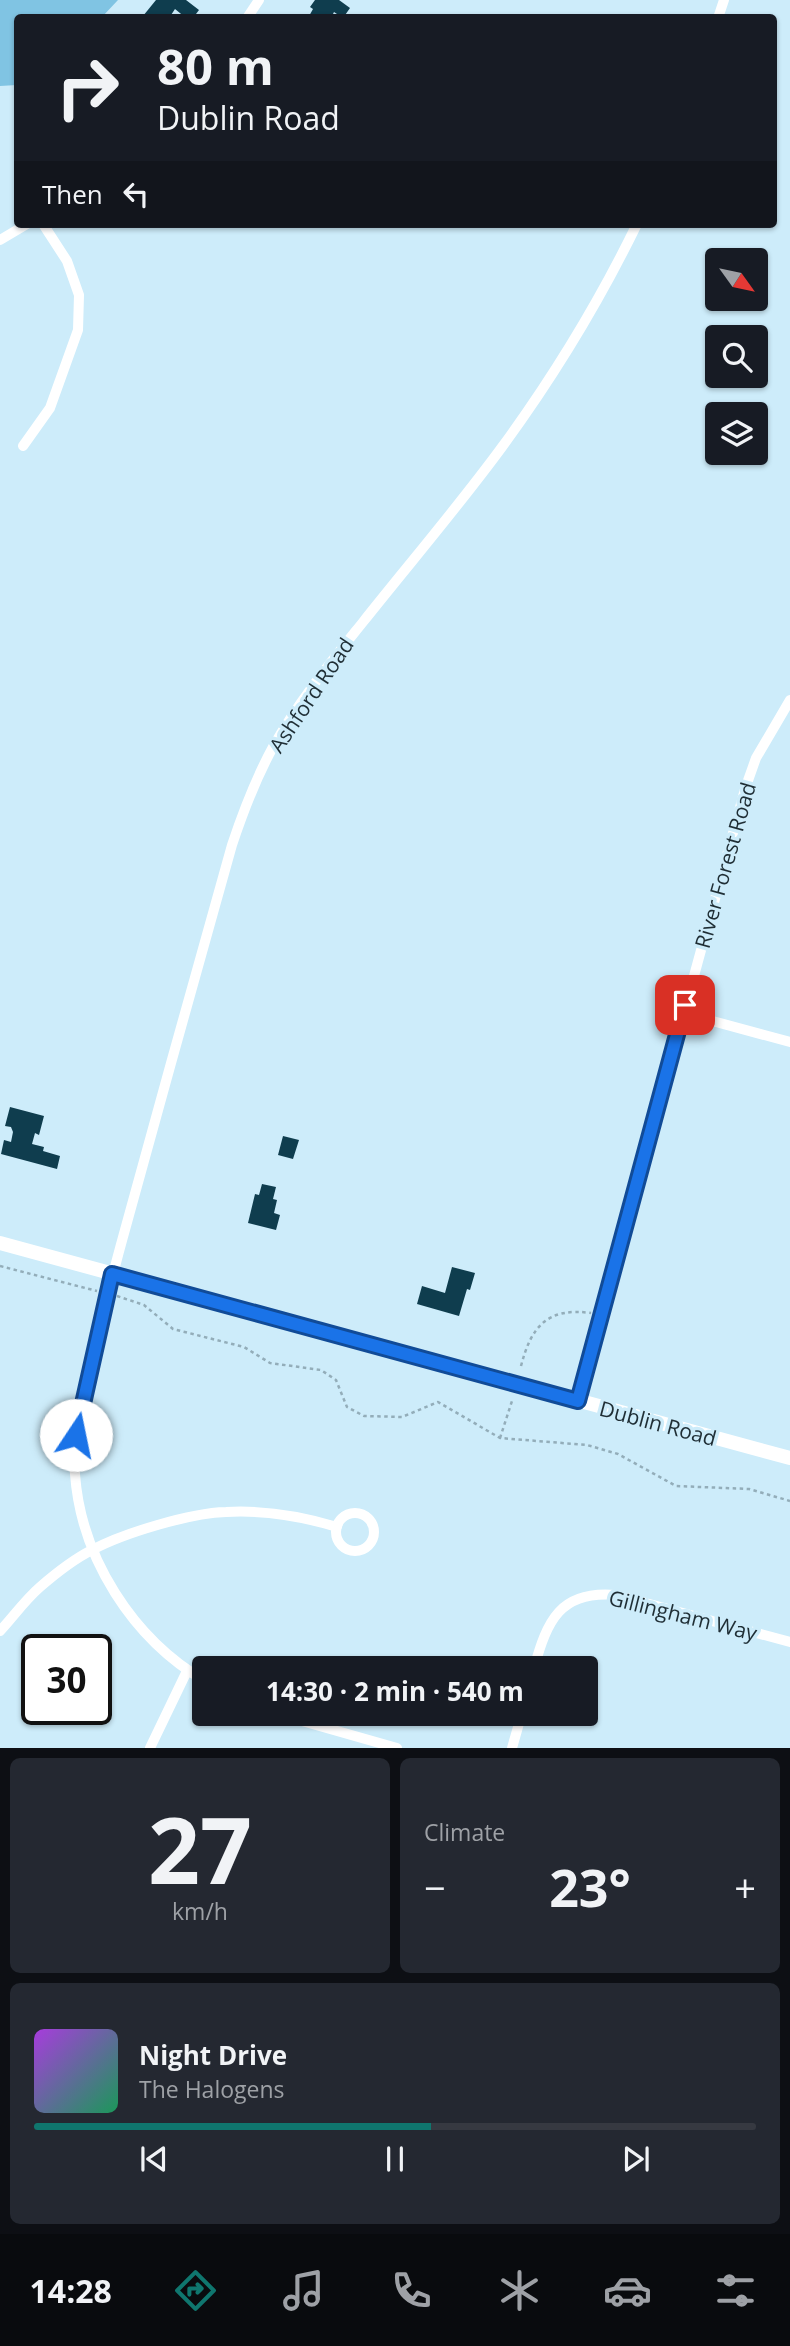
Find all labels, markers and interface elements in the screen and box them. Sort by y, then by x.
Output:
text: 80 m [157,33,274,99]
icon: right [42,42,133,133]
text: Dublin Road [157,96,340,139]
icon: left [117,175,155,213]
text: Then [42,176,103,212]
north arrow [705,248,768,312]
map controls [705,248,768,465]
button: search [705,325,768,388]
button: layers [705,402,768,465]
street label: Ashford Road [262,632,360,758]
street label: River Forest Road [688,779,762,951]
pin [655,975,715,1035]
icon: arrive [666,986,704,1024]
street label: Dublin Road [596,1394,720,1452]
position arrow [39,1398,113,1472]
street label: Gillingham Way [606,1583,760,1647]
speed limit sign: 30 [21,1634,112,1725]
text: 14:30 · 2 min · 540 m [266,1673,524,1709]
text: 27 [148,1787,252,1911]
text: Climate [424,1816,505,1848]
text: 23° [549,1851,631,1922]
text: − [424,1861,446,1913]
text: + [734,1861,756,1913]
text: km/h [172,1895,228,1927]
text: Night Drive [139,2037,287,2073]
text: The Halogens [139,2073,285,2105]
icon: previous [135,2140,173,2178]
icon: pause [376,2140,414,2178]
icon: next [617,2140,655,2178]
icon: directions [171,2266,220,2315]
icon: music [279,2266,328,2315]
icon: phone [387,2266,436,2315]
icon: climate [495,2266,544,2315]
icon: car [603,2266,652,2315]
icon: filters [711,2266,760,2315]
text: 14:28 [30,2269,112,2312]

